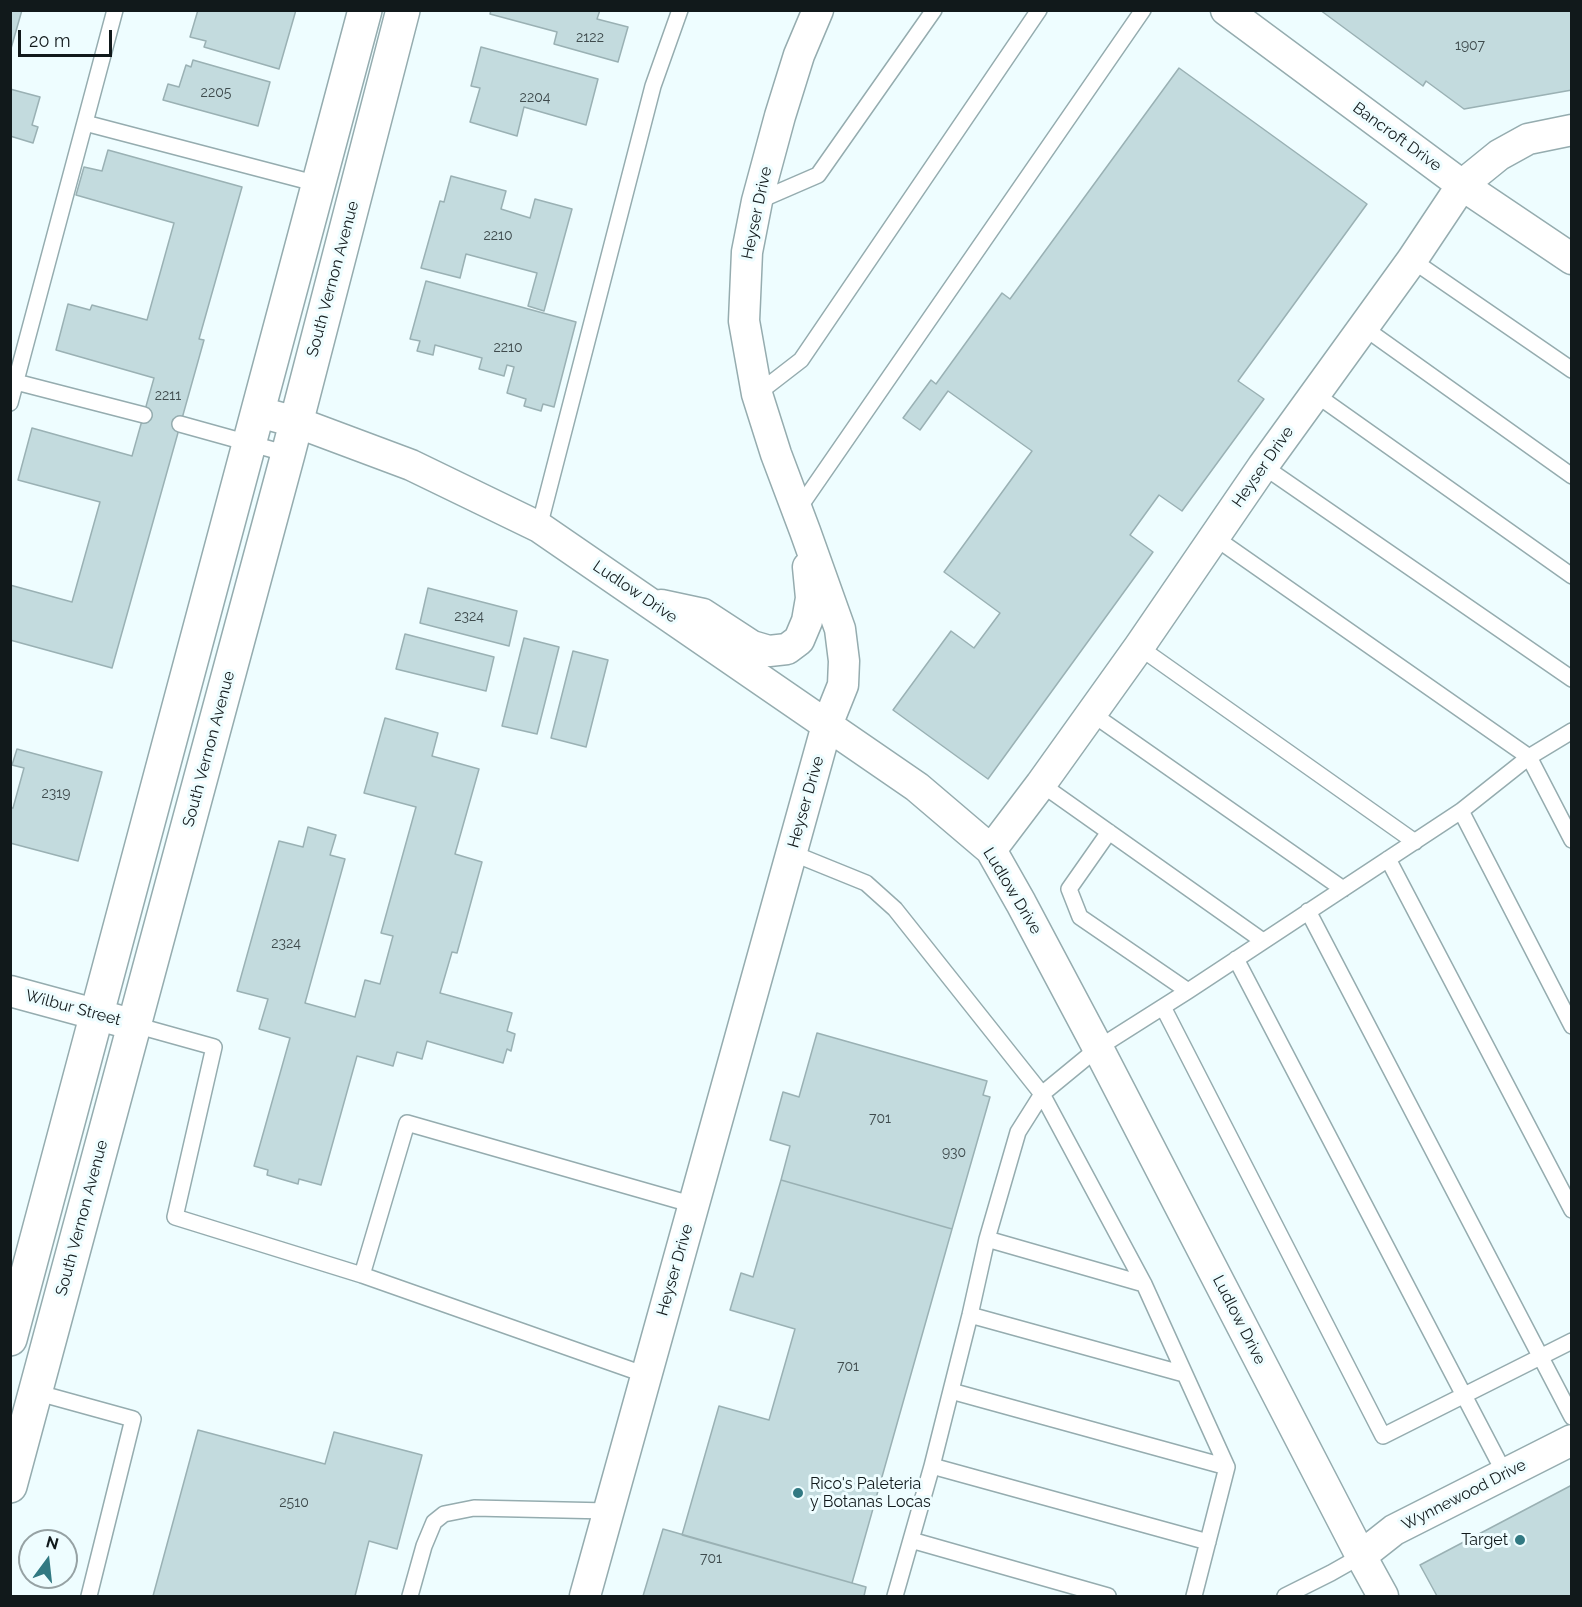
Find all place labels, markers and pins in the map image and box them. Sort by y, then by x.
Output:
place label: Rico's Paleteria y Botanas Locas [810,1474,931,1512]
marker: Rico's Paleteria y Botanas Locas [791,1486,805,1500]
place label: Target [1461,1530,1508,1550]
marker: Target [1513,1533,1527,1547]

